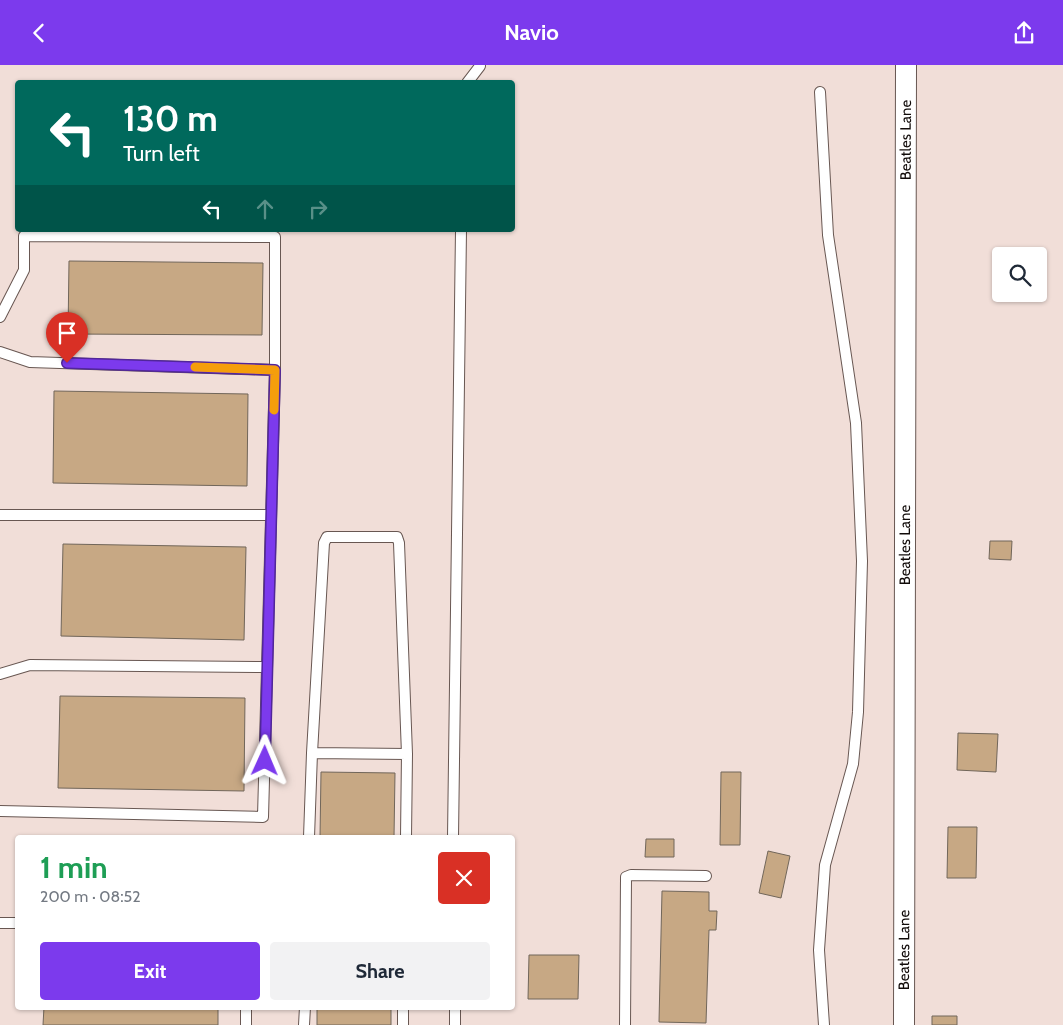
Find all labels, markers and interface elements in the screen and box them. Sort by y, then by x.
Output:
icon: back [25,19,53,47]
text: Navio [504,19,559,46]
icon: share [1010,19,1038,47]
text: 130 m [123,97,218,140]
icon: left [40,100,105,165]
street label: Beatles Lane [897,100,915,180]
text: Turn left [123,140,200,167]
icon: left [198,195,226,223]
icon: ahead [251,195,279,223]
icon: right [304,195,332,223]
map controls [992,247,1047,302]
button: search [992,247,1047,302]
pin [46,312,88,363]
icon: arrive [53,319,81,347]
street label: Beatles Lane [896,505,914,585]
position arrow [238,734,290,786]
text: 1 min [40,849,108,886]
button: close [438,852,490,904]
text: 200 m · 08:52 [40,887,141,906]
street label: Beatles Lane [895,910,913,990]
button: Exit [40,942,260,1000]
button: Share [270,942,490,1000]

